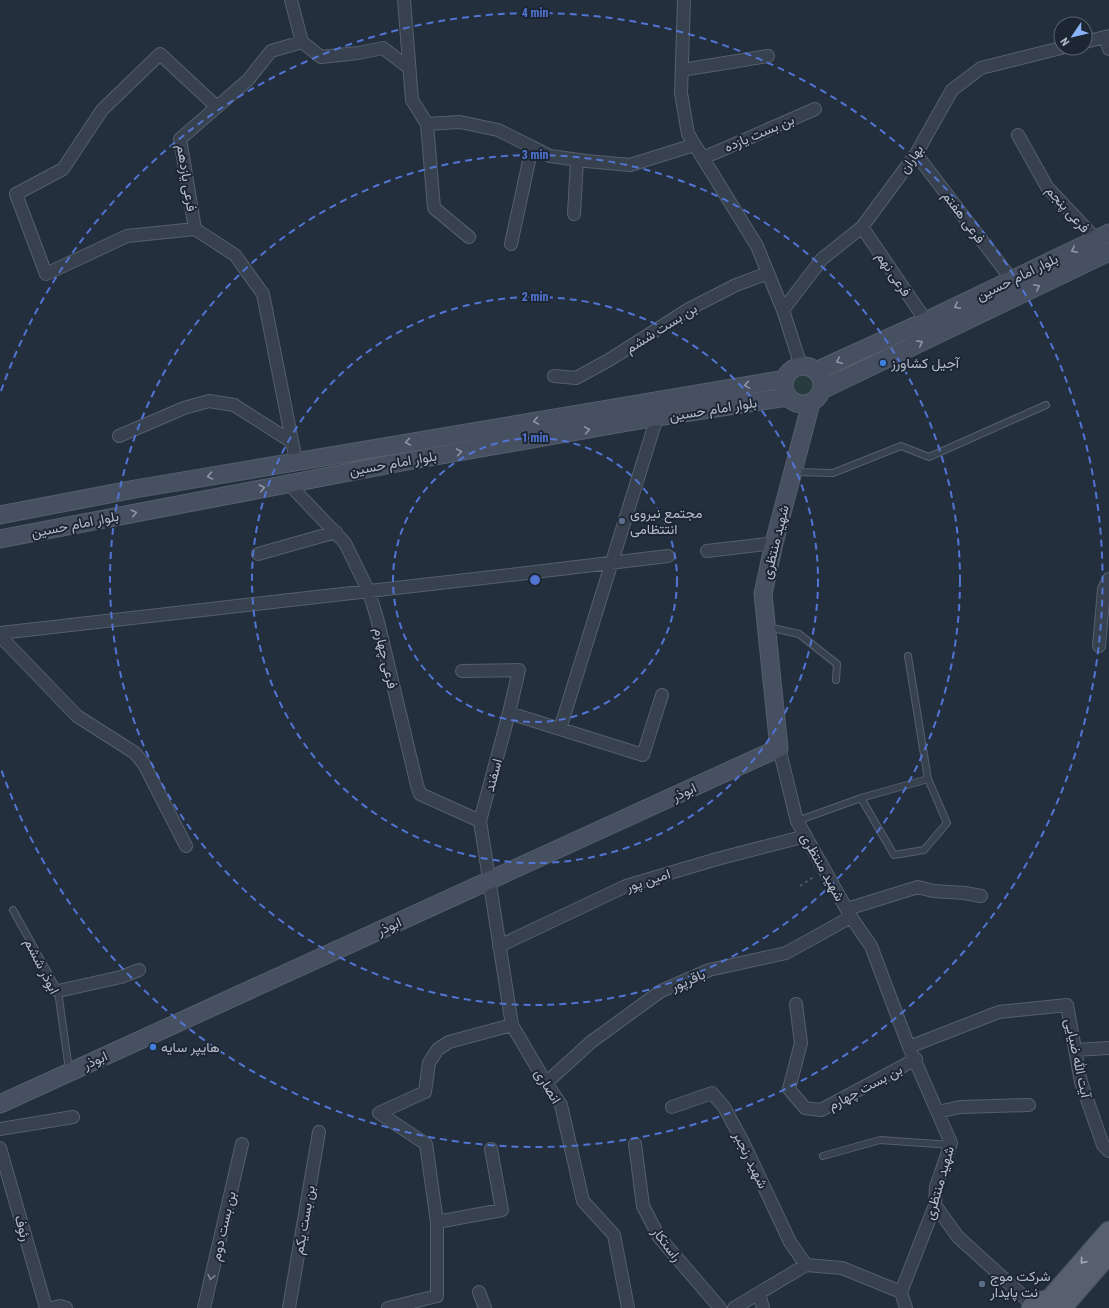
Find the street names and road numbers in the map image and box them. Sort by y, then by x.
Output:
street label: بن بست یازده [722,111,797,156]
street label: بهاران [896,142,927,177]
street label: فرعی یازدهم [173,143,200,213]
street label: فرعی پنجم [1041,182,1093,237]
street label: فرعی هفتم [938,188,989,247]
street label: فرعی نهم [873,249,915,300]
street label: بلوار امام حسین [974,250,1061,305]
street label: بن بست ششم [622,300,700,357]
street label: بلوار امام حسین [668,394,758,425]
street label: بلوار امام حسین [348,447,438,480]
street label: شهید منتظری [758,503,793,581]
street label: بلوار امام حسین [30,508,120,541]
street label: فرعی چهارم [369,626,401,691]
street label: اسفند [481,757,505,793]
street label: ابوذر [668,779,699,806]
street label: شهید منتظری [797,830,848,904]
street label: امین پور [623,865,673,897]
street label: ابوذر [373,914,404,940]
street label: ابوذر ششم [20,936,63,997]
street label: باقرپور [668,966,708,997]
street label: آیت الله ضیایی [1061,1017,1095,1101]
street label: ابوذر [79,1048,110,1074]
street label: بن بست چهارم [825,1061,906,1115]
street label: انصاری [531,1066,565,1107]
street label: شهید رنجبر [729,1128,772,1192]
street label: شهید منتظری [921,1144,958,1222]
street label: بن بست یکم [290,1184,319,1256]
street label: بن بست دوم [207,1190,240,1263]
street label: رئوف [11,1213,34,1243]
street label: راستکار [647,1223,685,1265]

